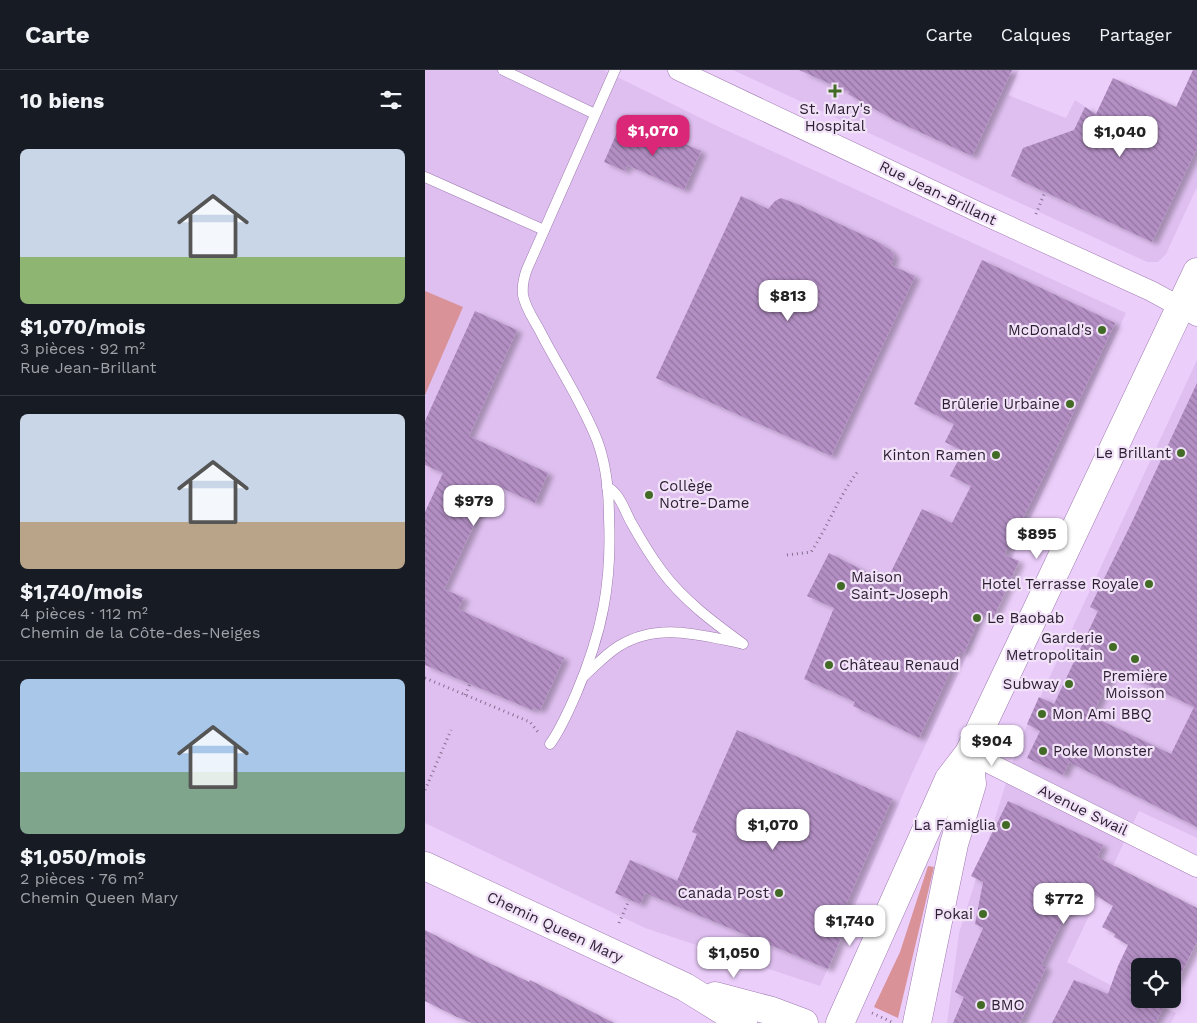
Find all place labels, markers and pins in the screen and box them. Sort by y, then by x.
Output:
marker: St. Mary's Hospital [828,84,842,98]
place label: St. Mary's Hospital [799,100,871,135]
pin: $1,070 [612,114,694,157]
pin: $1,040 [1079,116,1161,158]
pin: $813 [758,280,818,322]
place label: McDonald's [1008,321,1092,339]
marker: McDonald's [1096,324,1108,336]
place label: Brûlerie Urbaine [941,395,1060,413]
marker: Brûlerie Urbaine [1064,398,1076,410]
place label: Le Brillant [1095,444,1172,462]
place label: Kinton Ramen [883,446,986,464]
marker: Le Brillant [1175,447,1187,459]
marker: Kinton Ramen [990,449,1002,461]
place label: Collège Notre-Dame [659,477,749,512]
pin: $979 [444,484,504,527]
marker: Collège Notre-Dame [643,489,655,501]
pin: $895 [1007,518,1067,560]
place label: Maison Saint-Joseph [851,568,949,603]
place label: Hotel Terrasse Royale [982,575,1139,593]
marker: Hotel Terrasse Royale [1143,578,1155,590]
marker: Maison Saint-Joseph [835,580,847,592]
place label: Le Baobab [987,609,1064,627]
marker: Le Baobab [971,612,983,624]
place label: Garderie Metropolitain [1006,629,1103,664]
marker: Garderie Metropolitain [1107,641,1119,653]
marker: Première Moisson [1129,653,1141,665]
place label: Château Renaud [839,656,959,674]
marker: Château Renaud [823,659,835,671]
place label: Première Moisson [1102,667,1168,702]
place label: Subway [1003,675,1059,693]
marker: Subway [1063,678,1075,690]
place label: Mon Ami BBQ [1052,705,1152,723]
marker: Mon Ami BBQ [1036,708,1048,720]
pin: $904 [962,724,1022,767]
place label: Poke Monster [1053,742,1153,760]
marker: Poke Monster [1037,745,1049,757]
pin: $1,070 [732,808,814,851]
place label: La Famiglia [914,816,996,834]
marker: La Famiglia [1000,819,1012,831]
pin: $772 [1034,882,1094,925]
place label: Canada Post [678,884,770,902]
marker: Canada Post [773,887,785,899]
pin: $1,740 [809,904,891,947]
place label: Pokai [934,905,973,923]
marker: Pokai [977,908,989,920]
pin: $1,050 [693,936,775,979]
place label: BMO [991,996,1025,1014]
marker: BMO [975,999,987,1011]

